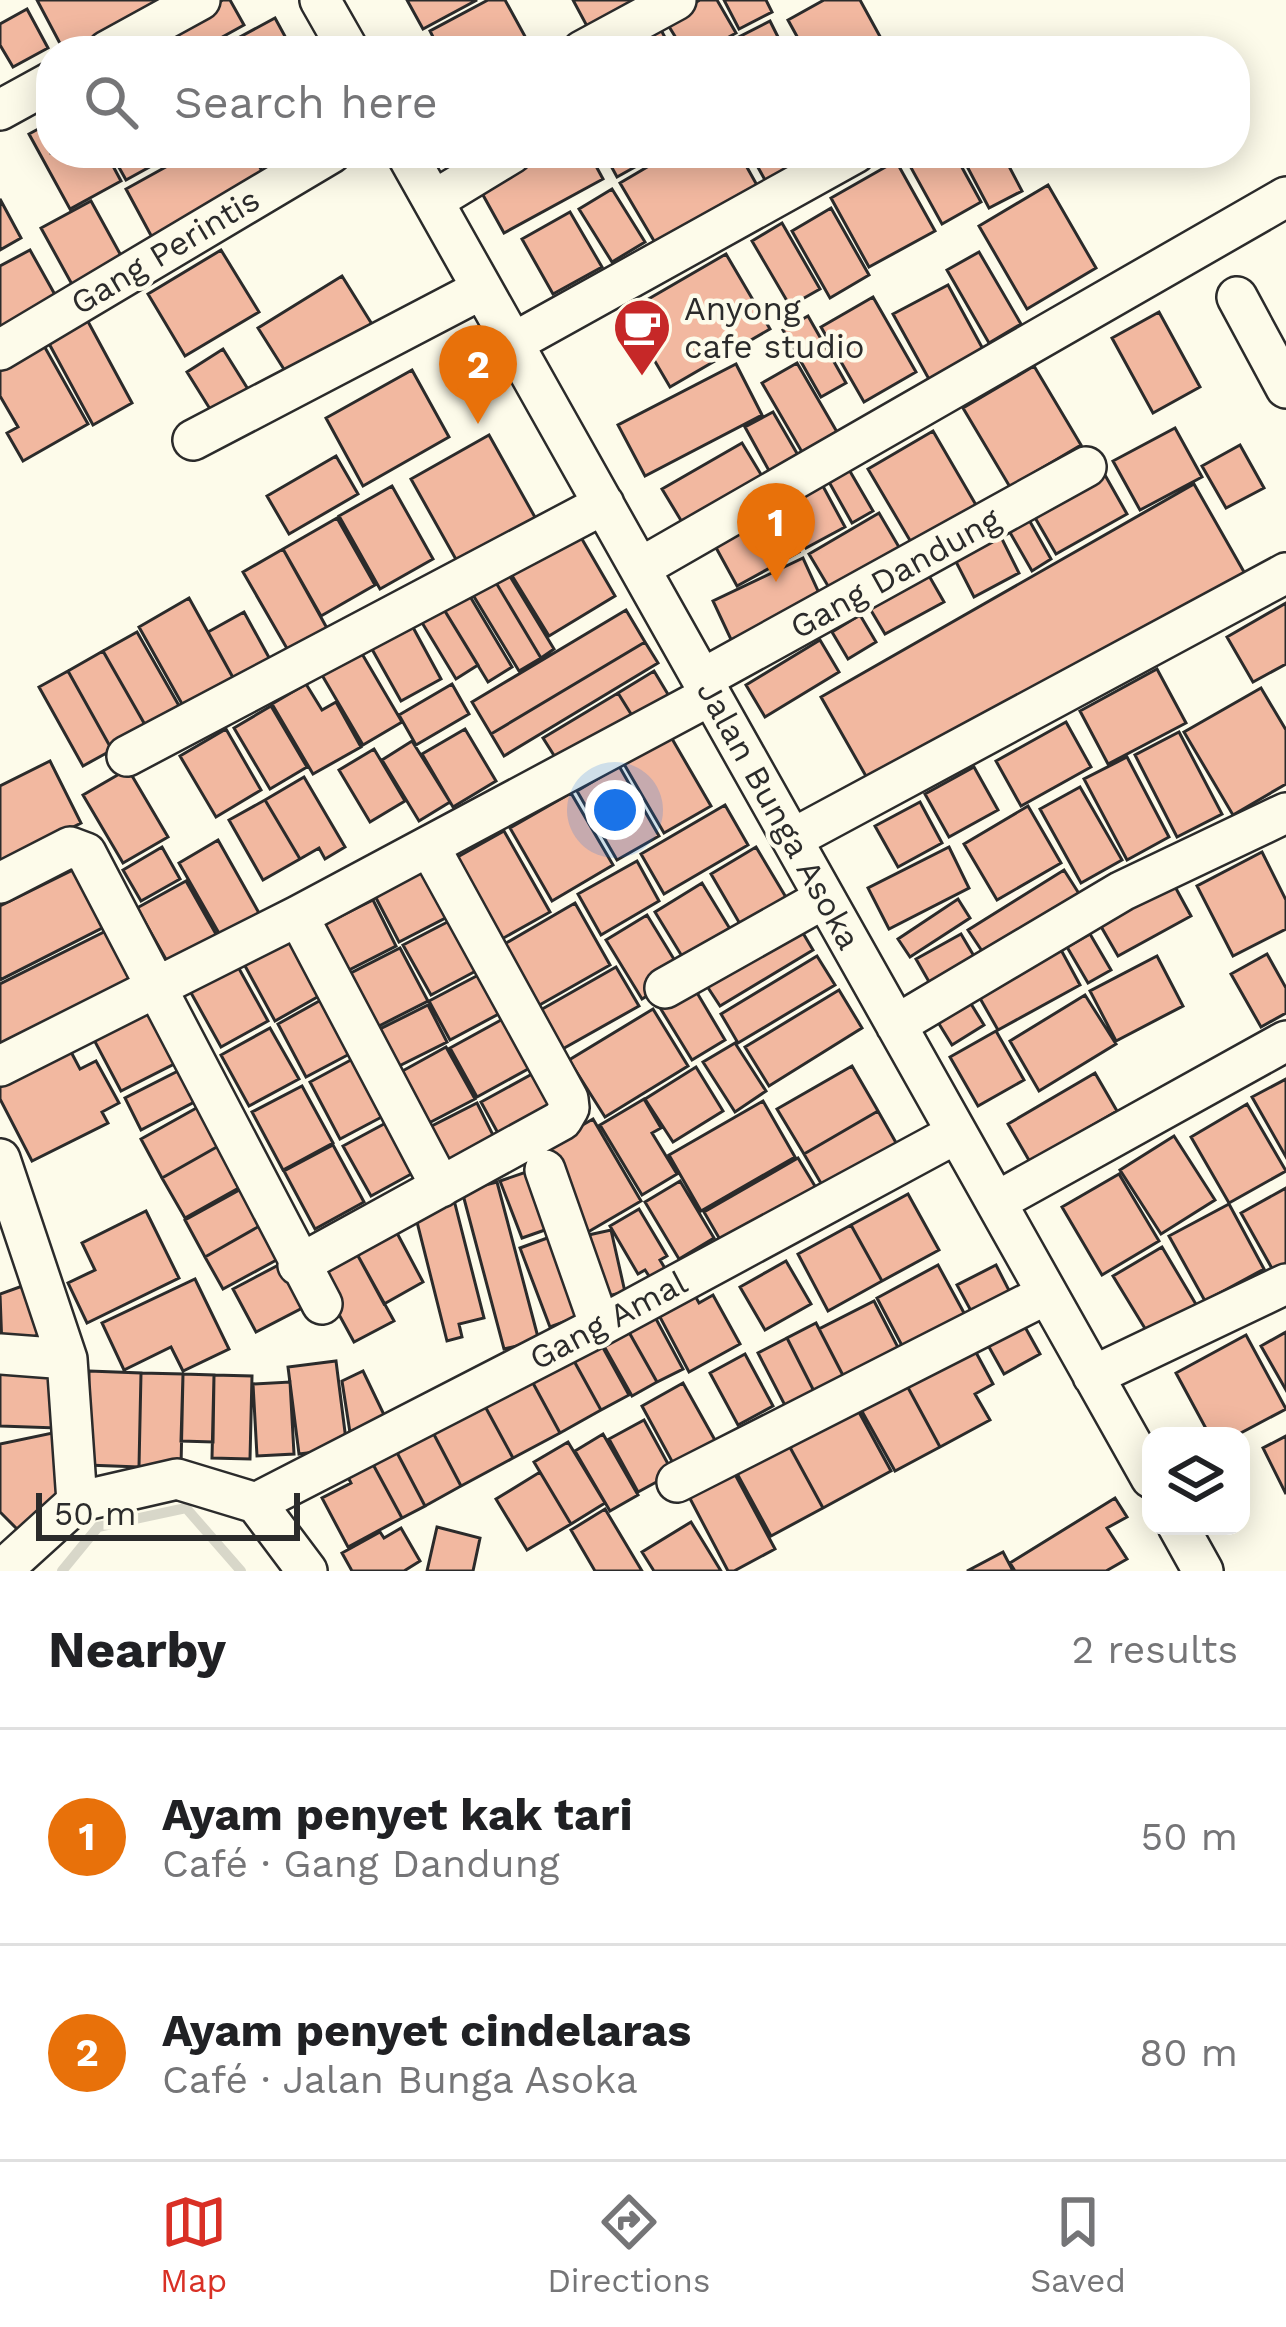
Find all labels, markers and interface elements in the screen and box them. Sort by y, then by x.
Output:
search box [36,36,1250,168]
icon: search [78,69,144,135]
text: Search here [174,76,438,129]
street label: Gang Perintis [64,179,266,323]
place label: Anyong cafe studio [684,289,865,366]
cafe icon: Anyong cafe studio [611,296,673,378]
pin: 2 [439,325,517,424]
pin: 1 [737,483,815,582]
street label: Gang Dandung [783,499,1007,647]
street label: Jalan Bunga Asoka [689,674,869,956]
your location [585,780,645,840]
street label: Gang Amal [523,1262,693,1378]
map controls [1142,1427,1250,1535]
button: layers [1142,1427,1250,1535]
scale bar [36,1487,300,1540]
text: 50 m [54,1494,136,1533]
text: Nearby [48,1620,226,1679]
text: 2 results [1072,1627,1238,1672]
text: Ayam penyet kak tari [162,1788,633,1841]
text: 1 [79,1814,95,1859]
text: 50 m [1141,1814,1238,1859]
text: Café · Gang Dandung [162,1841,560,1886]
text: Ayam penyet cindelaras [162,2004,691,2057]
text: 2 [75,2030,99,2075]
text: 80 m [1139,2030,1238,2075]
text: Café · Jalan Bunga Asoka [162,2057,638,2102]
tab: Map [160,2189,227,2300]
tab: Directions [547,2189,710,2300]
tab: Saved [1030,2189,1126,2300]

